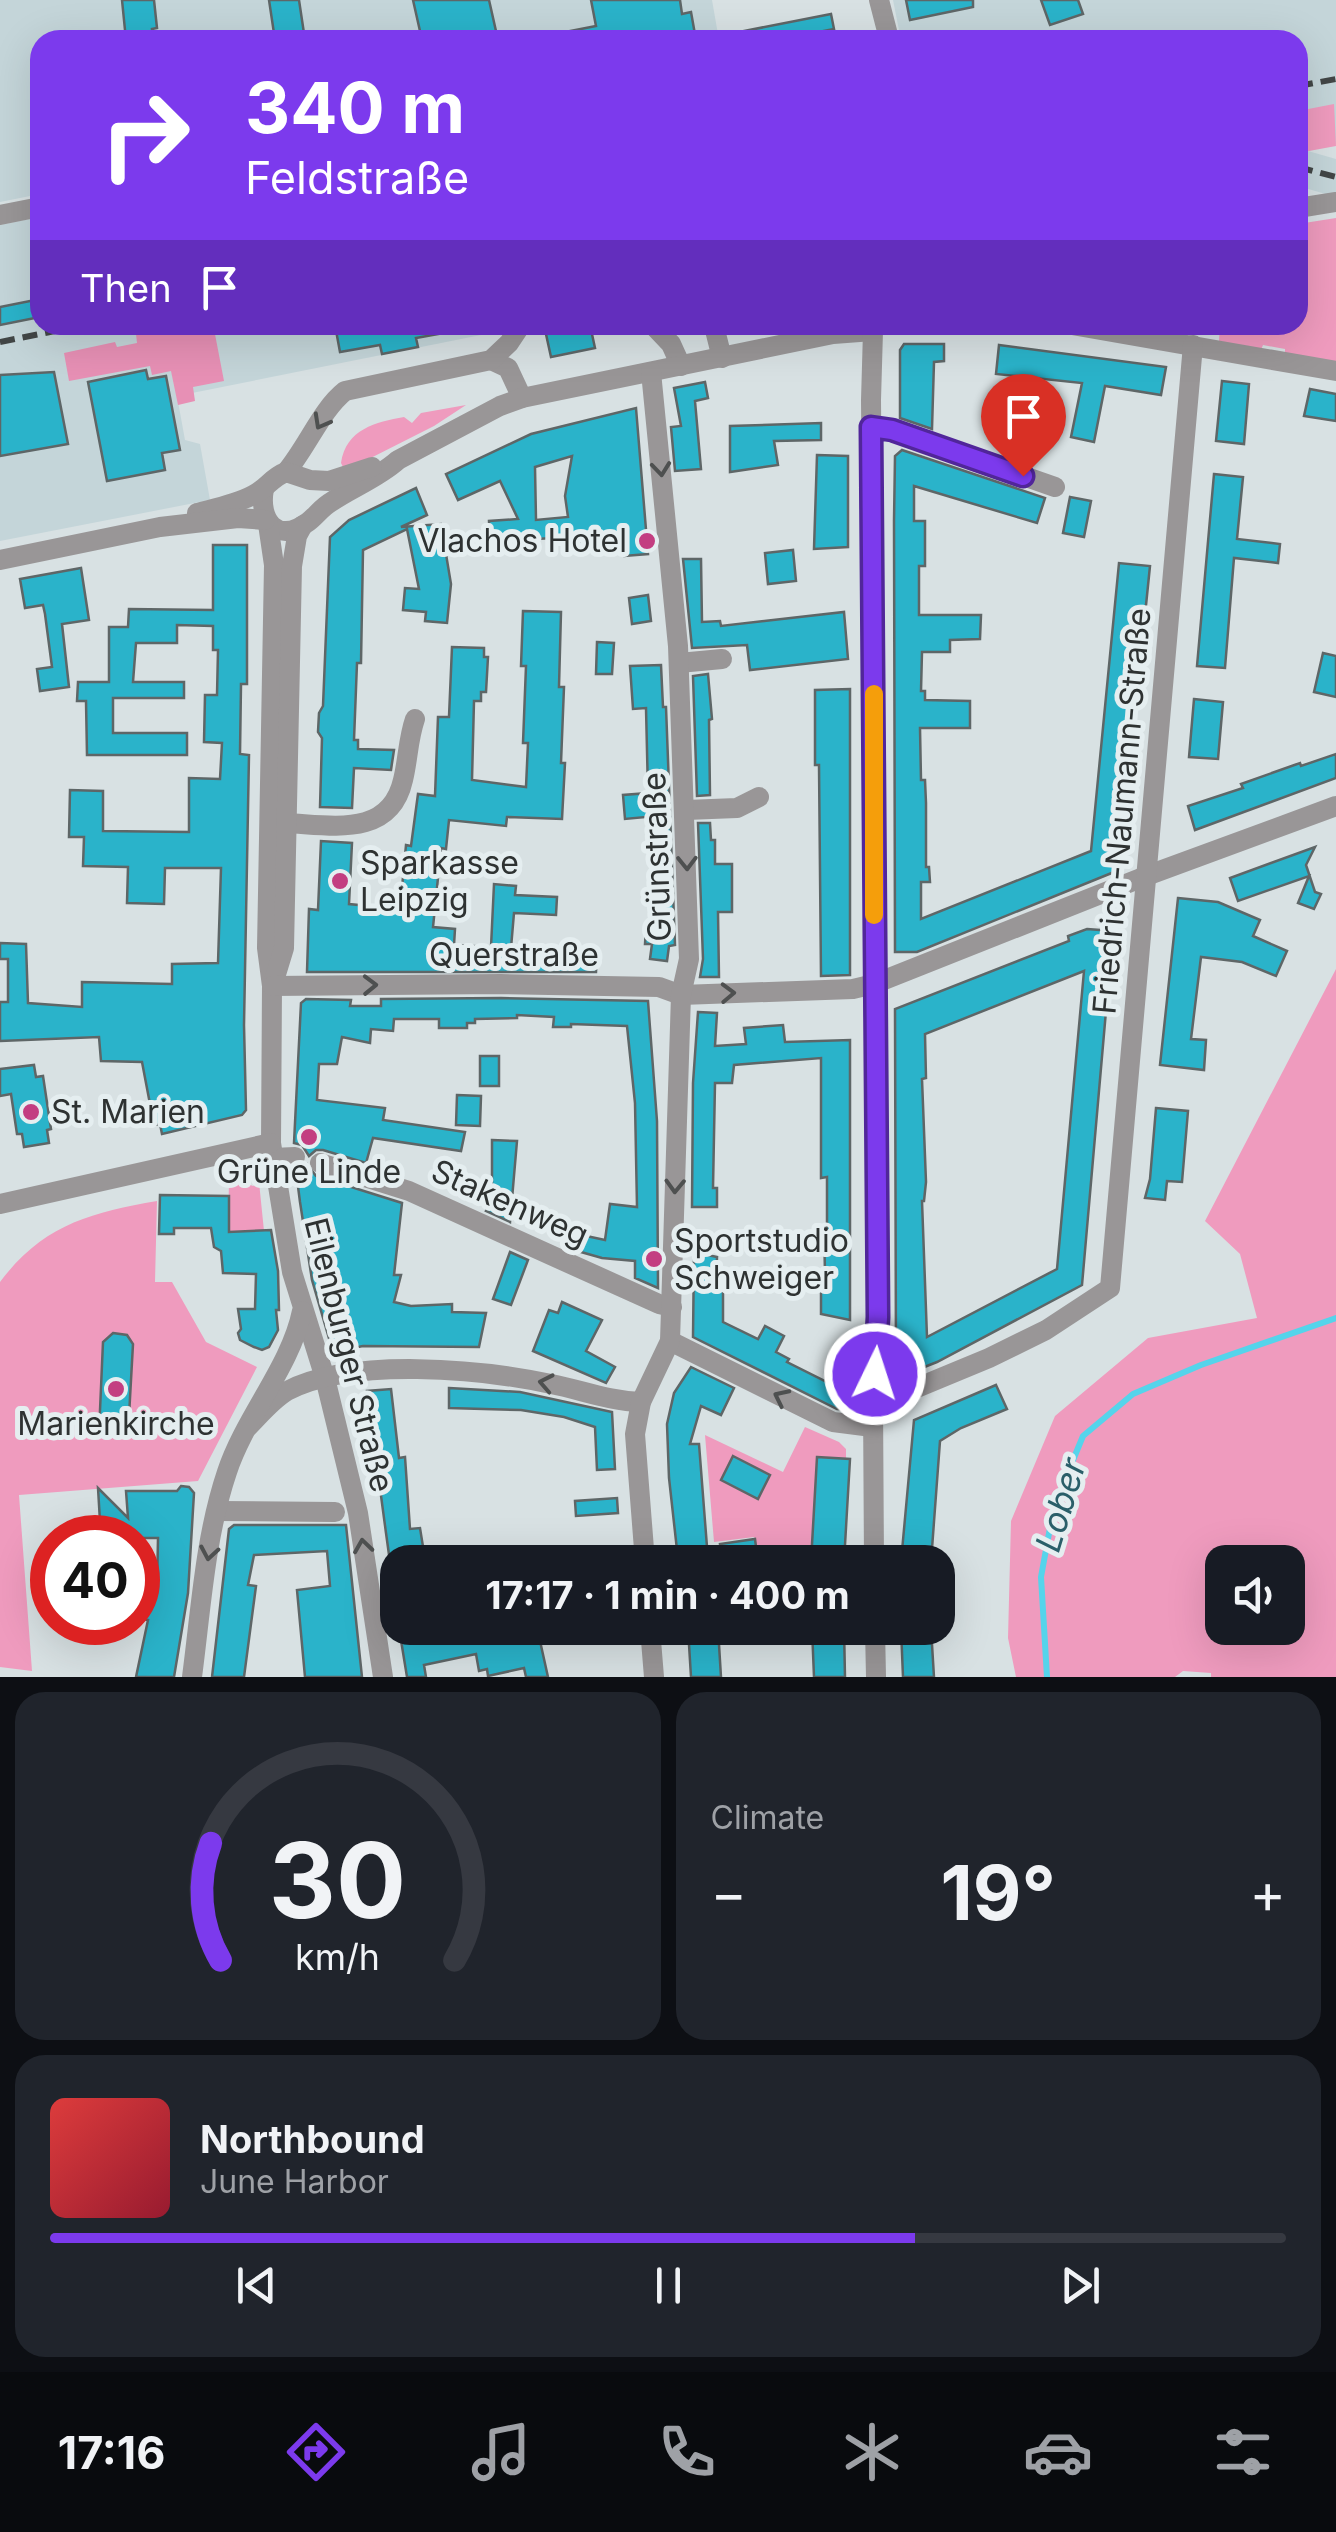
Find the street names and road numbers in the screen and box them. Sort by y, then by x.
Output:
street label: Friedrich-Naumann-Straße [1084,606,1159,1016]
street label: Grünstraße [634,772,679,942]
street label: Querstraße [429,935,599,974]
street label: Stakenweg [426,1151,595,1254]
street label: Eilenburger Straße [297,1214,402,1496]

